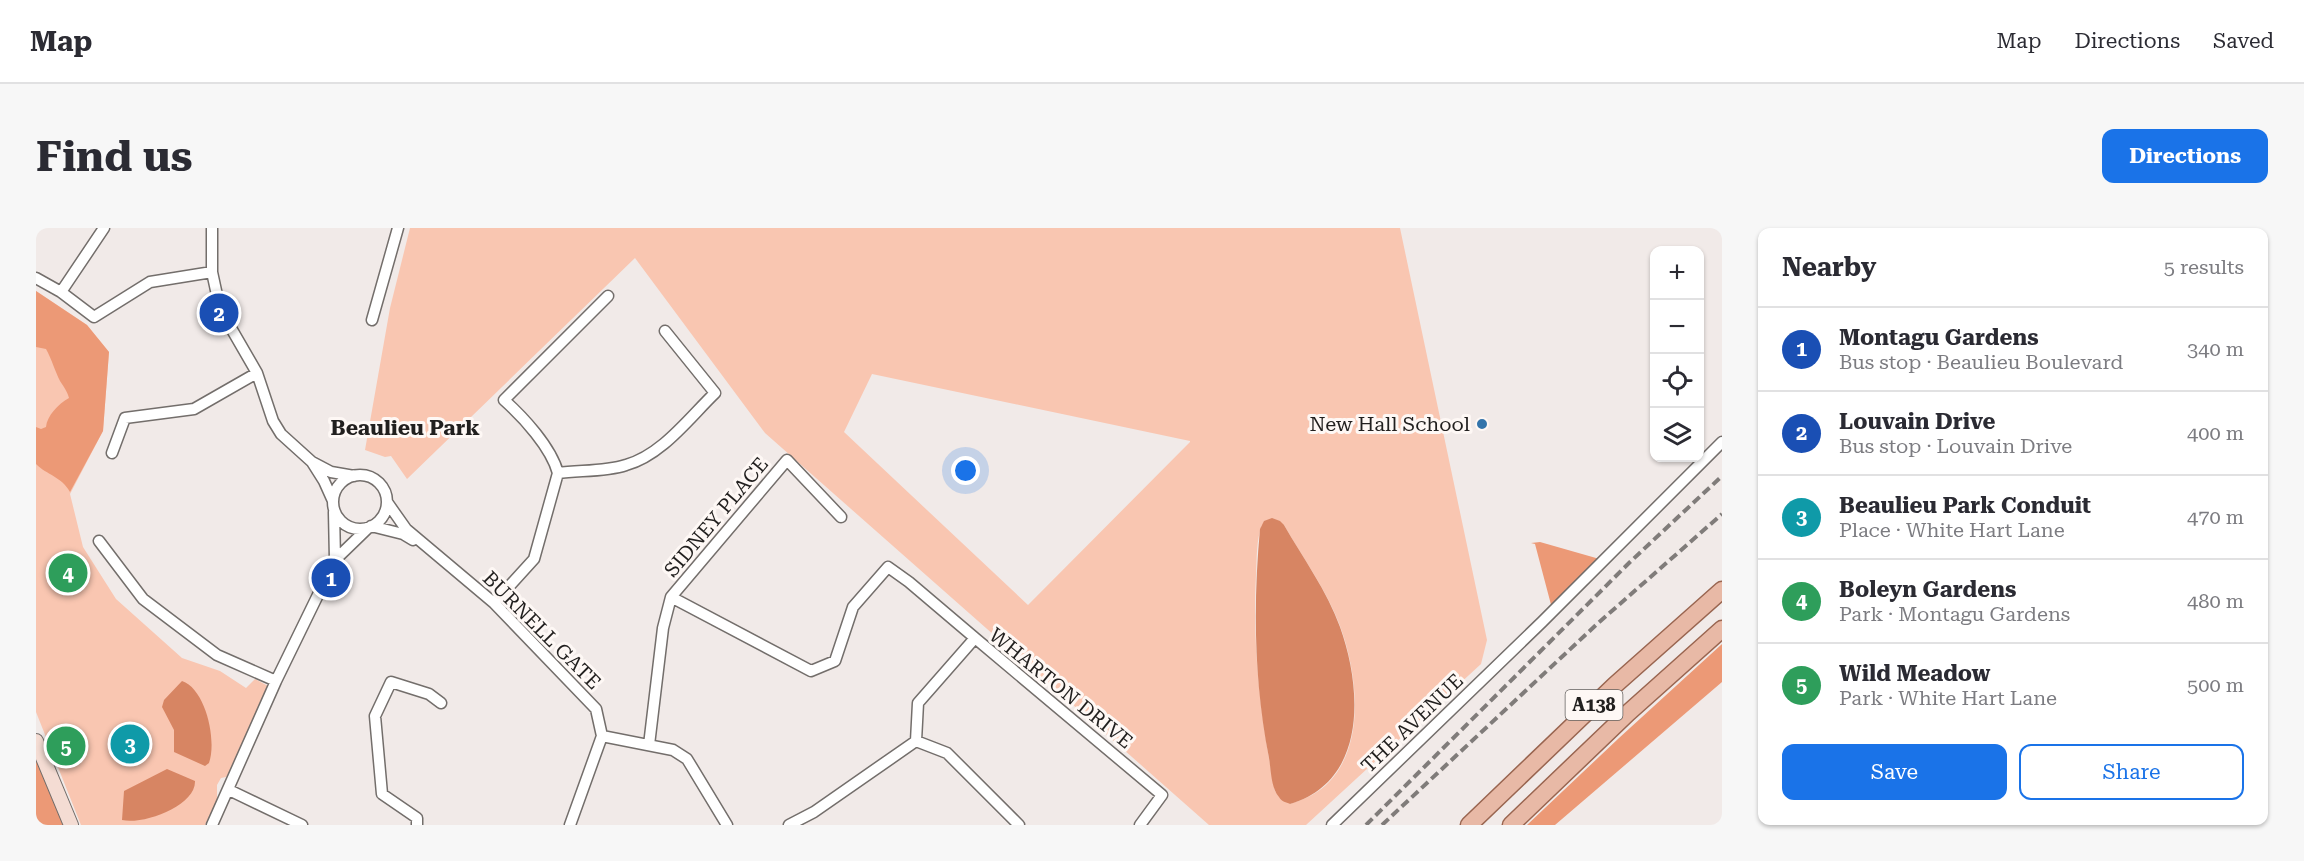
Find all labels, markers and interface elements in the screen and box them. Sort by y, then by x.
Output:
text: Map [30,25,92,58]
text: Map [1997,29,2041,53]
text: Directions [2074,29,2180,53]
text: Saved [2213,29,2274,53]
button: Directions [2102,129,2268,183]
text: Find us [36,132,193,181]
map controls [1650,246,1704,462]
button: + [1650,246,1704,300]
text: Nearby [1782,252,1876,282]
text: 5 results [2164,255,2244,279]
pin: 2 [200,290,238,335]
button: − [1650,300,1704,354]
text: Montagu Gardens [1839,325,2039,350]
text: 1 [1796,337,1807,361]
text: 340 m [2187,337,2244,361]
text: Bus stop · Beaulieu Boulevard [1839,350,2123,374]
button: locate [1650,354,1704,408]
button: layers [1650,408,1704,462]
text: Louvain Drive [1839,409,1996,434]
place label: New Hall School [1310,412,1470,436]
district label: Beaulieu Park [330,416,480,440]
marker: New Hall School [1475,417,1489,431]
text: 2 [1796,421,1807,445]
text: 400 m [2187,421,2244,445]
text: Bus stop · Louvain Drive [1839,434,2072,458]
street label: SIDNEY PLACE [659,452,773,582]
your location [951,456,980,485]
text: Beaulieu Park Conduit [1839,493,2091,518]
text: 3 [1796,505,1807,529]
text: 470 m [2187,505,2244,529]
text: Place · White Hart Lane [1839,518,2065,542]
pin: 4 [48,550,87,596]
pin: 1 [312,556,350,600]
street label: BURNELL GATE [478,566,606,694]
text: Boleyn Gardens [1839,577,2016,602]
text: 4 [1796,589,1807,613]
text: 480 m [2187,589,2244,613]
text: Park · Montagu Gardens [1839,602,2070,626]
street label: WHARTON DRIVE [984,623,1138,753]
text: Wild Meadow [1839,661,1990,686]
street label: THE AVENUE [1356,668,1468,778]
text: 5 [1796,673,1807,697]
text: 500 m [2187,673,2244,697]
text: Park · White Hart Lane [1839,686,2057,710]
road number: A138 [1566,690,1622,720]
pin: 3 [110,722,149,766]
pin: 5 [46,724,86,768]
button: Save [1782,744,2007,800]
button: Share [2019,744,2244,800]

